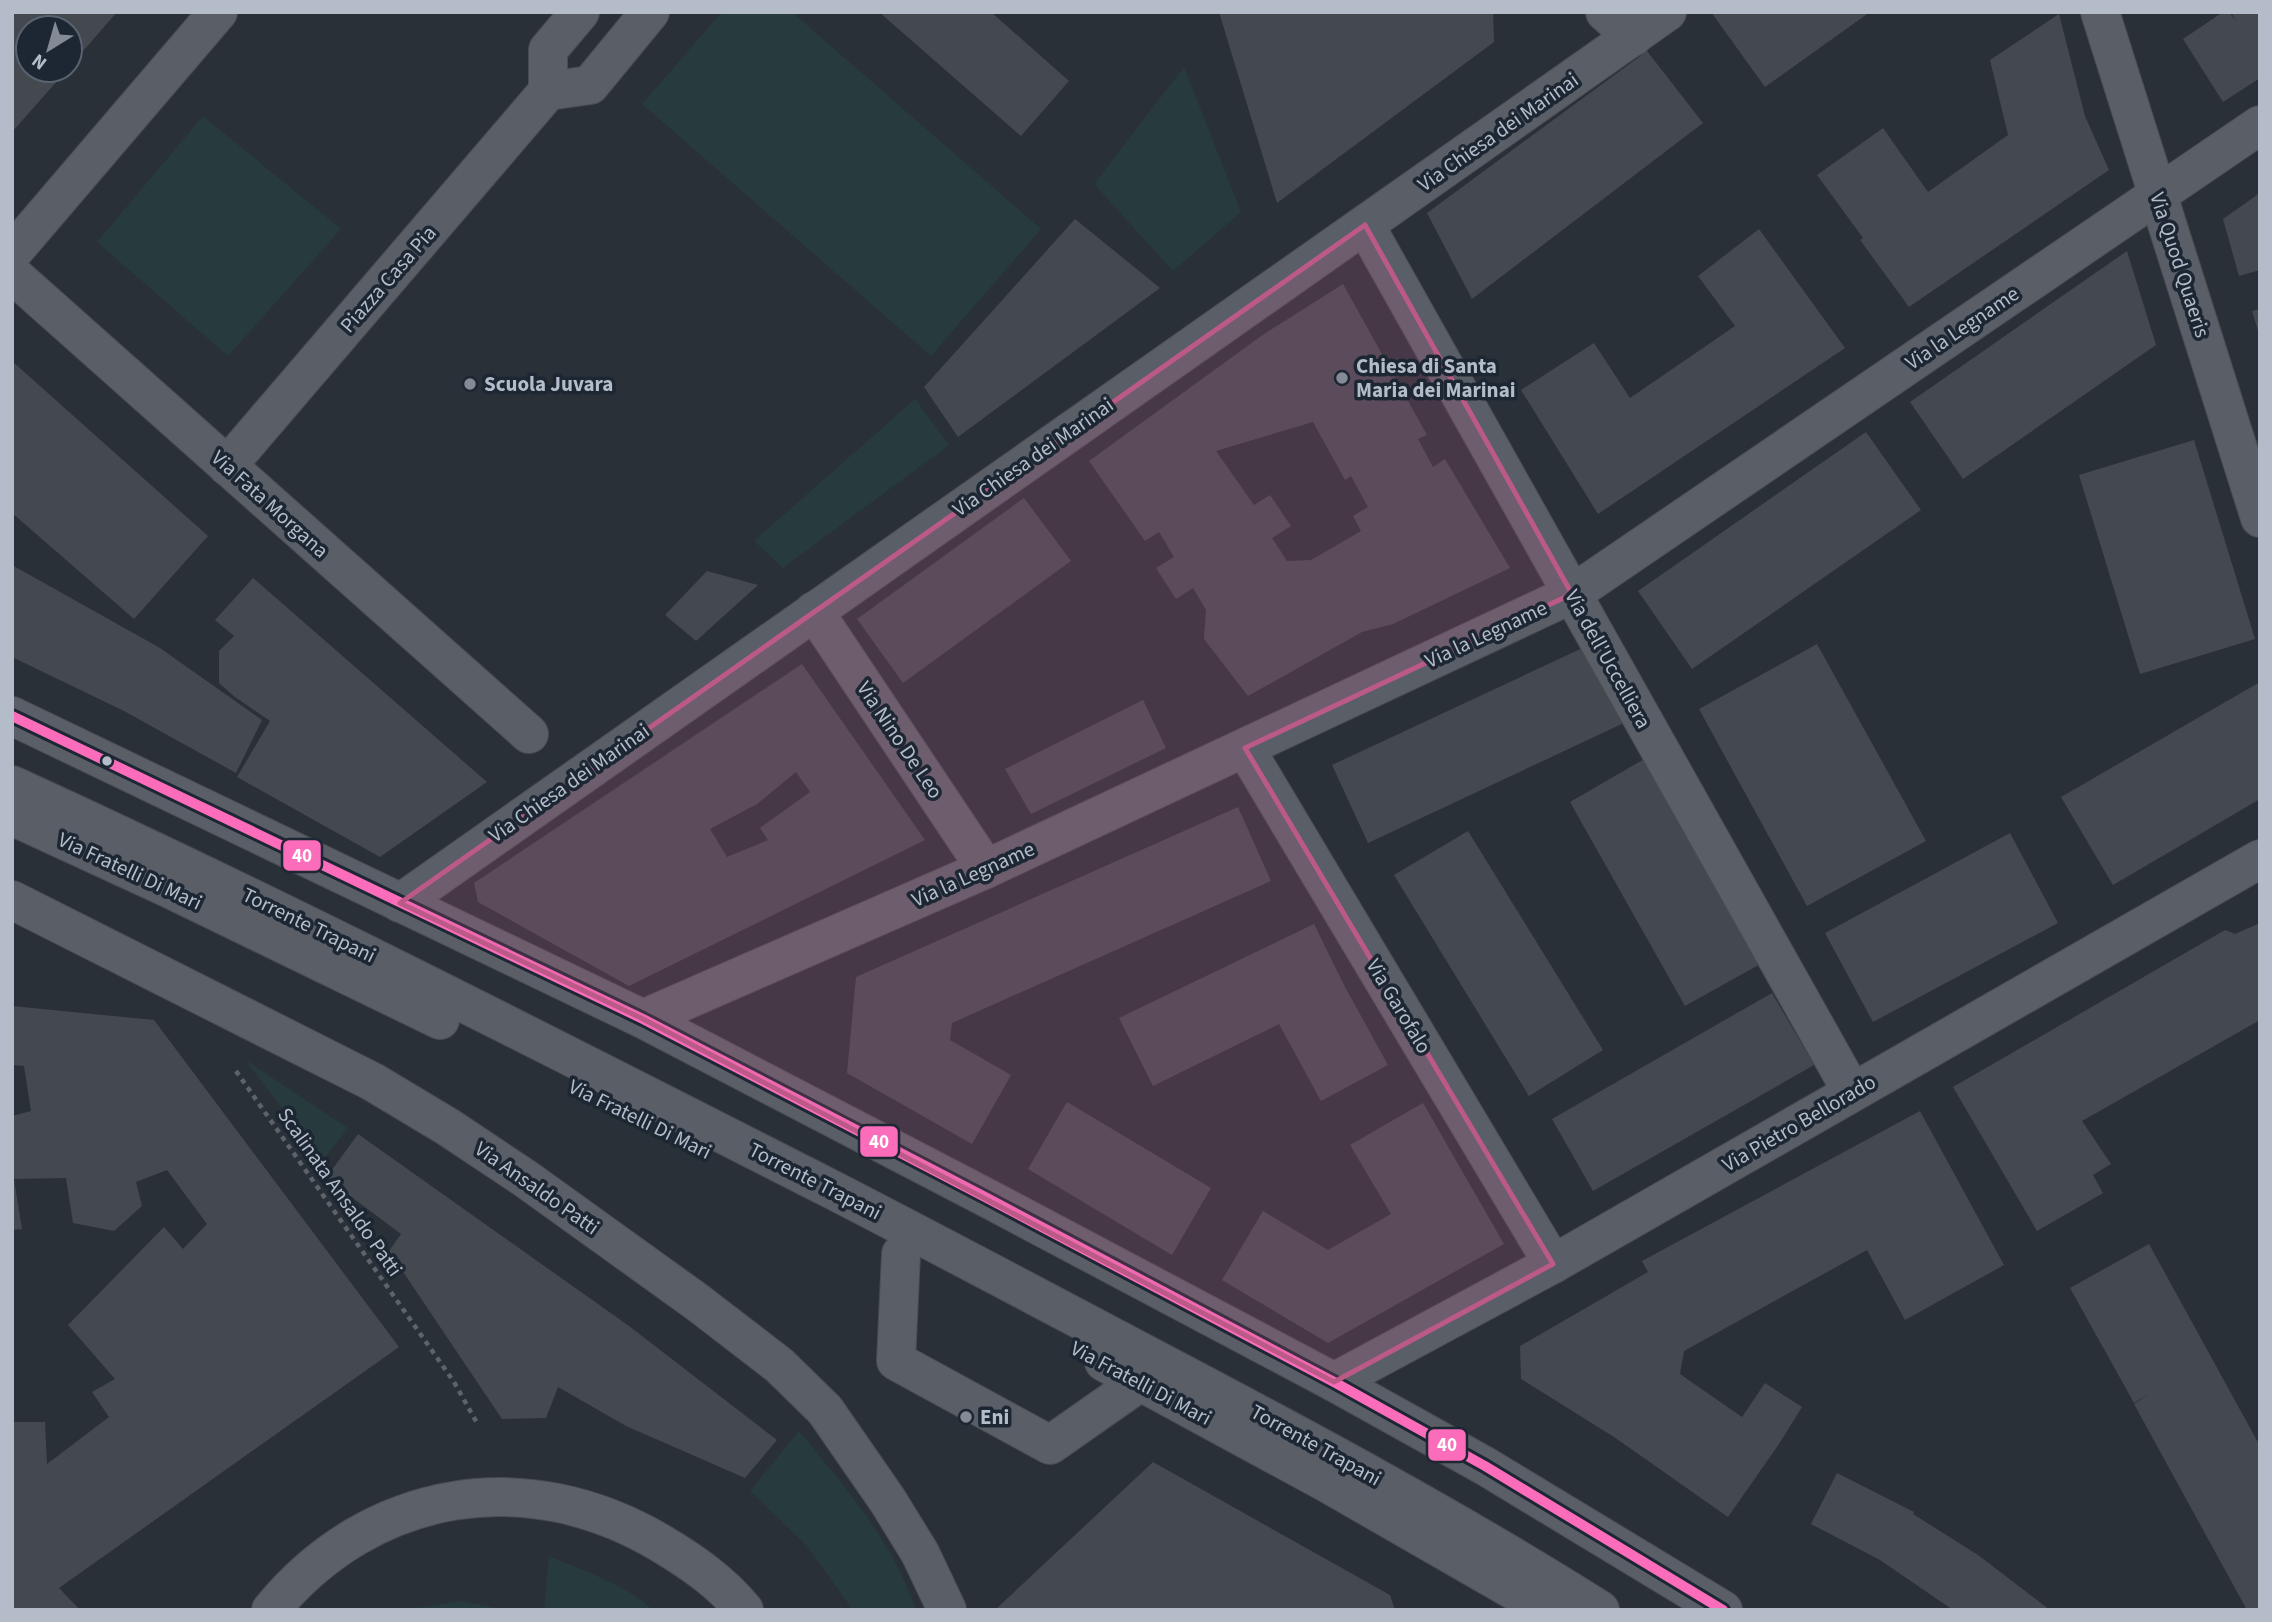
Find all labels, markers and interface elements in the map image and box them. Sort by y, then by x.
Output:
north arrow [14,14,84,84]
text: N [26,47,53,76]
street label: Via Chiesa dei Marinai [1411,65,1585,199]
street label: Via Quod Quaeris [2142,189,2218,342]
street label: Piazza Casa Pia [333,219,443,339]
street label: Via la Legname [1899,279,2025,377]
place label: Chiesa di Santa Maria dei Marinai [1356,351,1516,405]
place label: Scuola Juvara [484,369,613,399]
marker: Chiesa di Santa Maria dei Marinai [1334,370,1350,386]
marker: Scuola Juvara [462,376,478,392]
street label: Via Chiesa dei Marinai [946,390,1120,524]
street label: Via Fata Morgana [205,443,335,565]
street label: Via dell'Uccelliera [1557,584,1659,734]
street label: Via la Legname [1420,593,1552,675]
street label: Via Nino De Leo [850,675,950,805]
street label: Via Chiesa dei Marinai [482,716,656,850]
unlabelled marker [100,754,114,768]
street label: Via Fratelli Di Mari [53,825,207,917]
street label: Via la Legname [907,834,1039,914]
line badge: 40 [282,839,322,872]
text: 40 [292,843,312,870]
street label: Torrente Trapani [237,880,381,970]
street label: Via Garofalo [1359,953,1439,1059]
street label: Via Pietro Bellorado [1717,1067,1881,1179]
street label: Via Fratelli Di Mari [563,1071,717,1167]
street label: Scalinata Ansaldo Patti [270,1101,410,1283]
line badge: 40 [859,1125,899,1158]
text: 40 [869,1129,889,1156]
street label: Via Ansaldo Patti [469,1134,605,1242]
street label: Torrente Trapani [744,1135,886,1227]
street label: Via Fratelli Di Mari [1065,1333,1217,1433]
street label: Torrente Trapani [1245,1397,1387,1493]
place label: Eni [980,1402,1009,1432]
marker: Eni [958,1409,974,1425]
line badge: 40 [1427,1428,1467,1462]
text: 40 [1437,1432,1457,1459]

